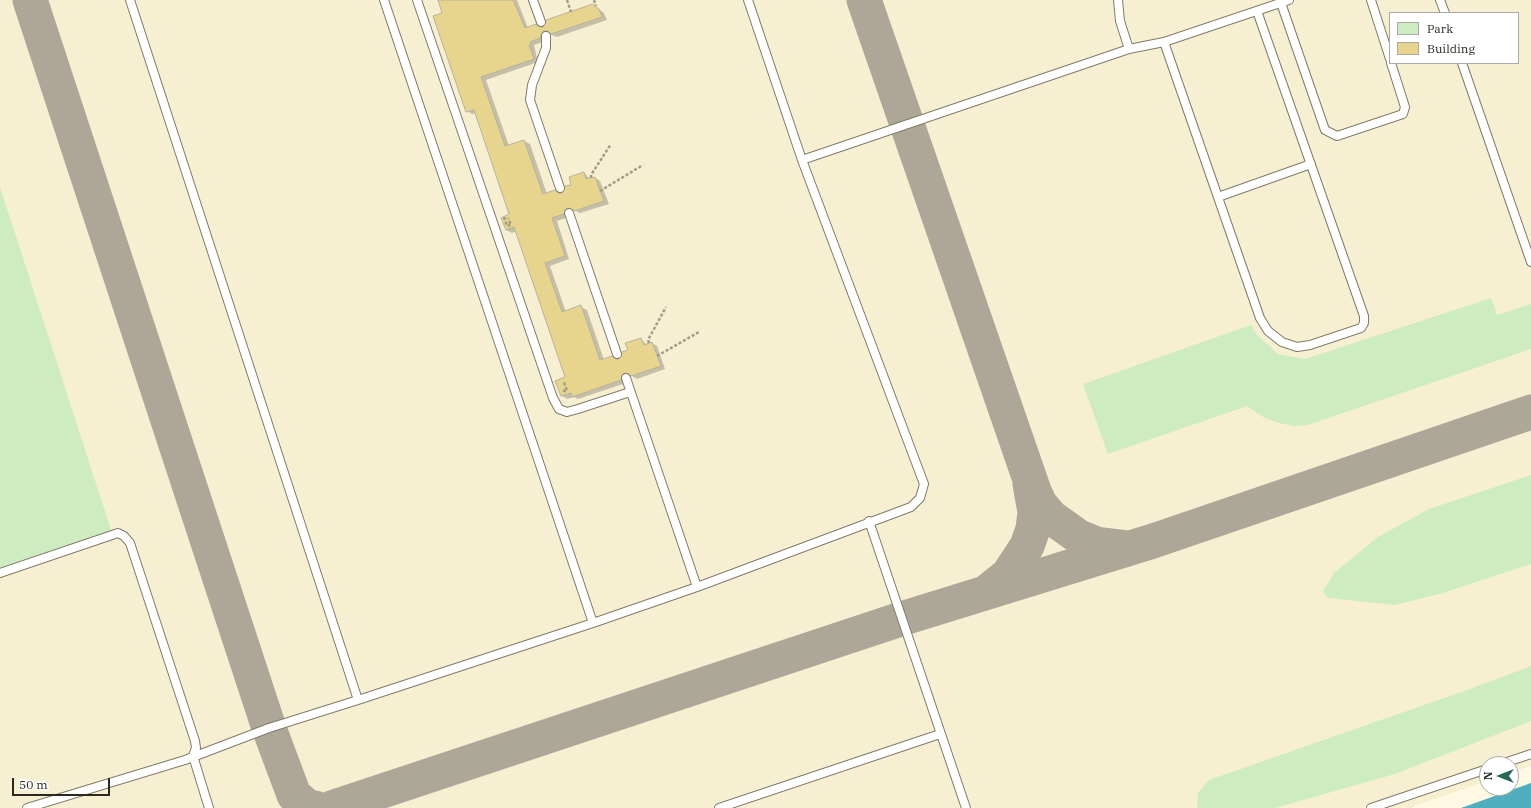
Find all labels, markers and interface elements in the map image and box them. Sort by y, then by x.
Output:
legend [1389,12,1519,64]
text: Park [1427,21,1453,36]
text: Building [1427,41,1475,56]
north arrow [1479,756,1519,796]
scale bar [14,770,112,796]
text: N [1481,772,1495,780]
text: 50 m [19,777,48,792]

